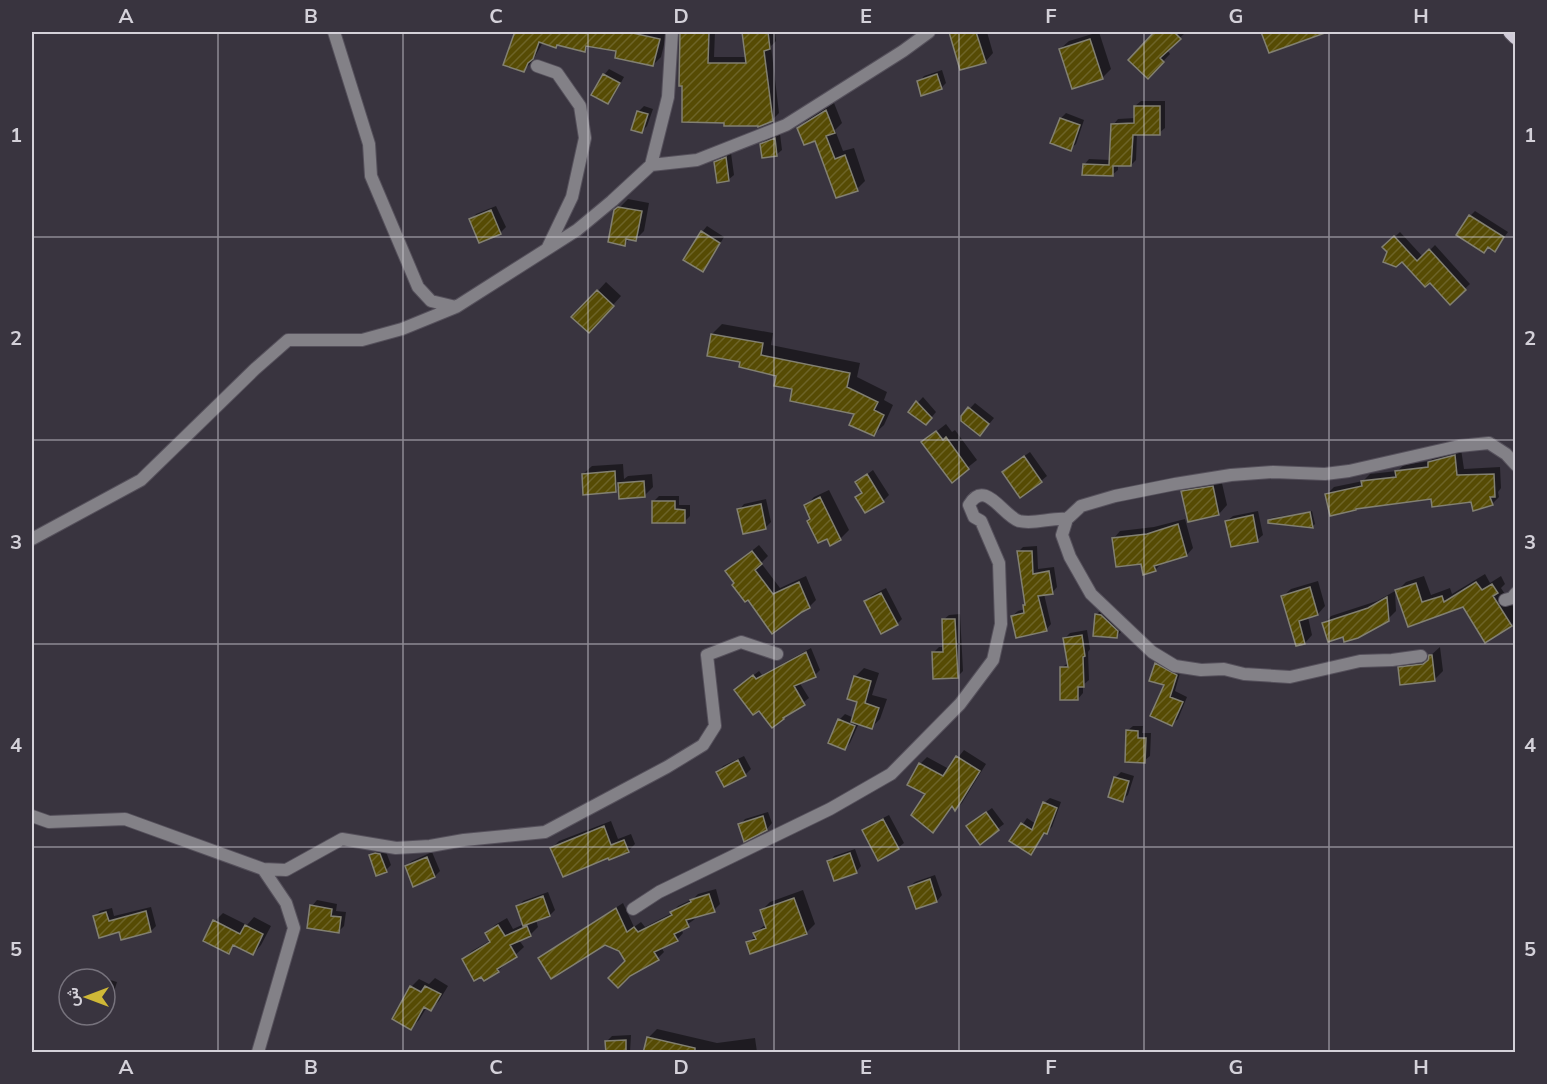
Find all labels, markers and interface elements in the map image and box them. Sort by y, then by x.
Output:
text: A [119,3,134,28]
text: B [304,3,318,28]
text: C [489,3,503,28]
text: D [673,3,689,28]
text: E [860,3,872,28]
text: F [1045,3,1057,28]
text: G [1229,3,1243,28]
text: H [1413,3,1429,28]
text: 1 [10,122,22,147]
text: 1 [1524,122,1536,147]
text: 2 [10,325,22,350]
text: 2 [1524,325,1536,350]
text: 3 [10,529,22,554]
text: 3 [1524,529,1536,554]
text: 4 [10,732,22,757]
text: 4 [1524,732,1536,757]
text: 5 [10,936,22,961]
text: 5 [1524,936,1536,961]
north arrow [57,967,117,1027]
text: ش [62,987,82,1007]
text: A [119,1054,134,1079]
text: B [304,1054,318,1079]
text: C [489,1054,503,1079]
text: D [673,1054,689,1079]
text: E [860,1054,872,1079]
text: F [1045,1054,1057,1079]
text: G [1229,1054,1243,1079]
text: H [1413,1054,1429,1079]

